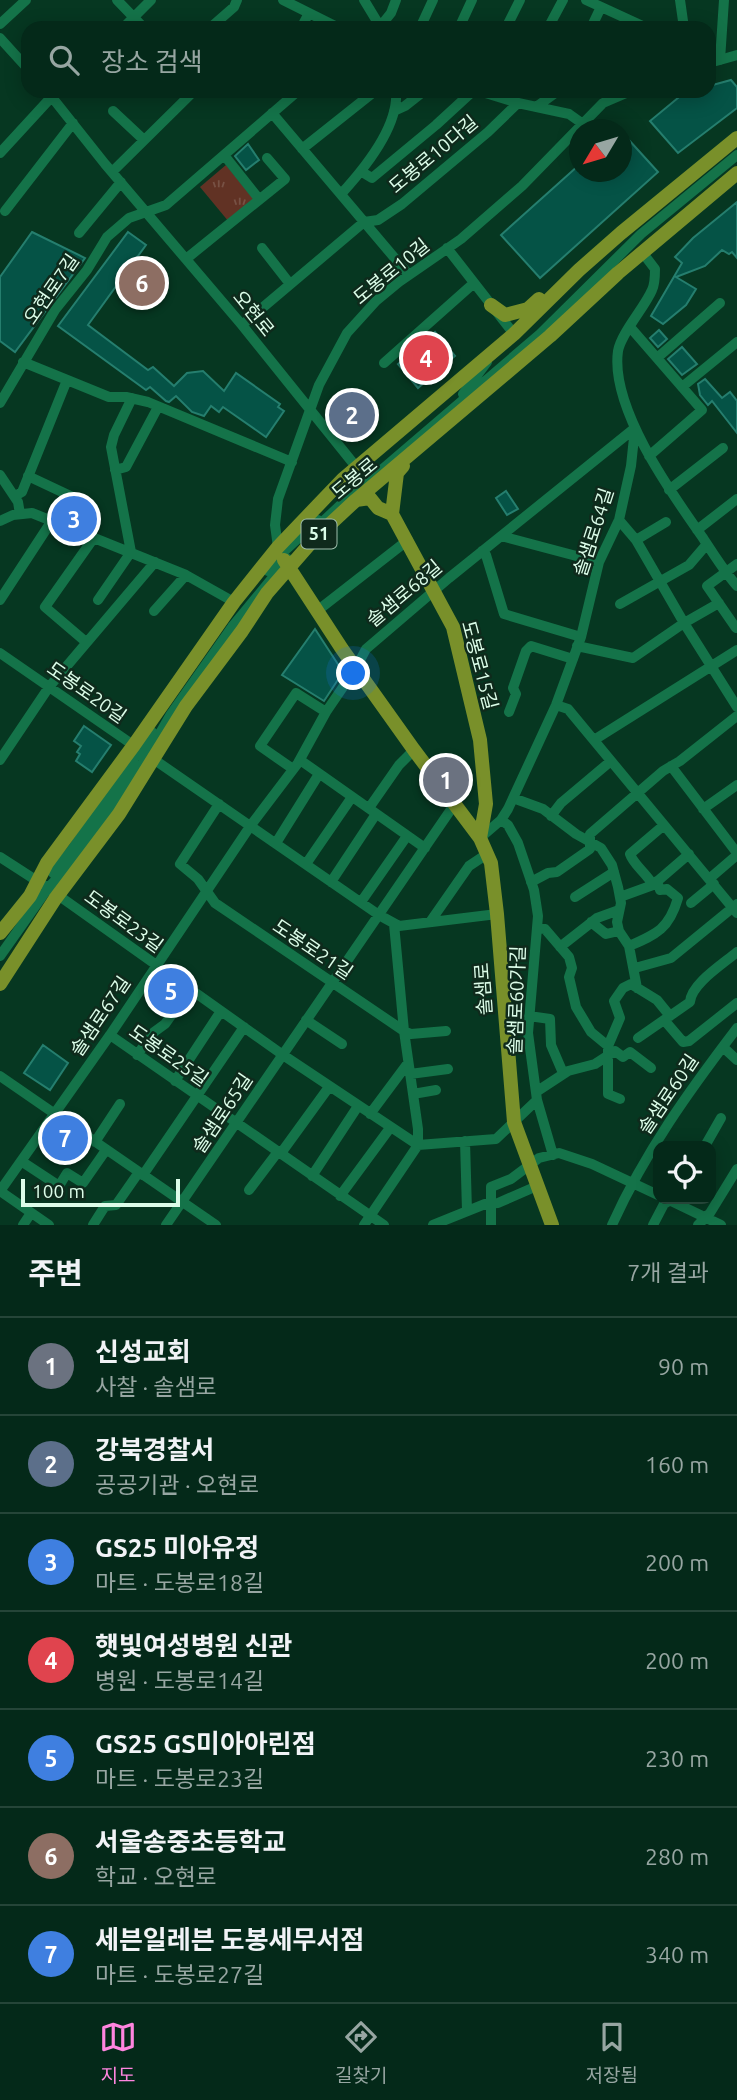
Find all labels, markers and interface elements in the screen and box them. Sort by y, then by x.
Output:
search box [21,21,716,98]
icon: search [45,41,83,79]
text: 장소 검색 [101,47,203,76]
street label: 도봉로10다길 [384,111,482,197]
north arrow [569,119,632,182]
street label: 도봉로10길 [349,234,433,308]
street label: 오현로7길 [19,250,83,328]
pin: 6 [119,257,165,309]
street label: 오현로 [229,286,279,340]
pin: 4 [403,332,449,384]
pin: 2 [329,389,375,441]
street label: 도봉로 [327,453,381,503]
street label: 솔샘로64길 [568,485,618,579]
pin: 3 [51,493,97,545]
road number: 51 [302,520,336,548]
street label: 솔샘로68길 [362,555,446,631]
street label: 도봉로15길 [458,618,502,712]
your location [336,656,370,690]
street label: 도봉로20길 [43,657,131,727]
pin: 1 [423,754,469,806]
street label: 도봉로23길 [81,885,167,957]
street label: 도봉로21길 [269,914,357,984]
street label: 솔샘로60가길 [503,945,529,1055]
street label: 솔샘로 [470,962,496,1016]
pin: 5 [148,965,194,1017]
street label: 솔샘로67길 [65,972,135,1060]
street label: 도봉로25길 [125,1020,213,1090]
street label: 솔샘로60길 [633,1050,703,1138]
street label: 솔샘로65길 [187,1069,257,1157]
pin: 7 [42,1112,88,1164]
map controls [653,1141,716,1204]
button: locate [653,1141,716,1204]
scale bar [21,1176,180,1208]
text: 100 m [32,1180,85,1202]
text: 주변 [28,1256,83,1290]
text: 7개 결과 [627,1260,709,1285]
text: 신성교회 [95,1337,191,1366]
text: 1 [45,1354,57,1379]
text: 90 m [658,1354,709,1379]
text: 사찰 · 솔샘로 [95,1374,217,1399]
text: 강북경찰서 [95,1435,215,1464]
text: 2 [45,1452,57,1477]
text: 160 m [645,1452,709,1477]
text: 공공기관 · 오현로 [95,1472,259,1497]
text: GS25 미아유정 [95,1533,259,1562]
text: 3 [45,1550,57,1575]
text: 200 m [645,1550,709,1575]
text: 마트 · 도봉로18길 [95,1570,264,1595]
text: 햇빛여성병원 신관 [95,1631,293,1660]
text: 4 [45,1648,57,1673]
text: 200 m [645,1648,709,1673]
text: 병원 · 도봉로14길 [95,1668,264,1693]
text: GS25 GS미아아린점 [95,1729,316,1758]
text: 5 [45,1746,57,1771]
text: 230 m [645,1746,709,1771]
text: 마트 · 도봉로23길 [95,1766,264,1791]
text: 서울송중초등학교 [95,1827,286,1856]
text: 6 [45,1844,57,1869]
text: 280 m [645,1844,709,1869]
text: 학교 · 오현로 [95,1864,217,1889]
text: 세븐일레븐 도봉세무서점 [95,1925,364,1954]
text: 7 [45,1942,57,1967]
text: 340 m [645,1942,709,1967]
text: 마트 · 도봉로27길 [95,1962,264,1987]
tab: 지도 [99,2018,137,2087]
tab: 길찾기 [335,2018,388,2087]
tab: 저장됨 [586,2018,638,2087]

